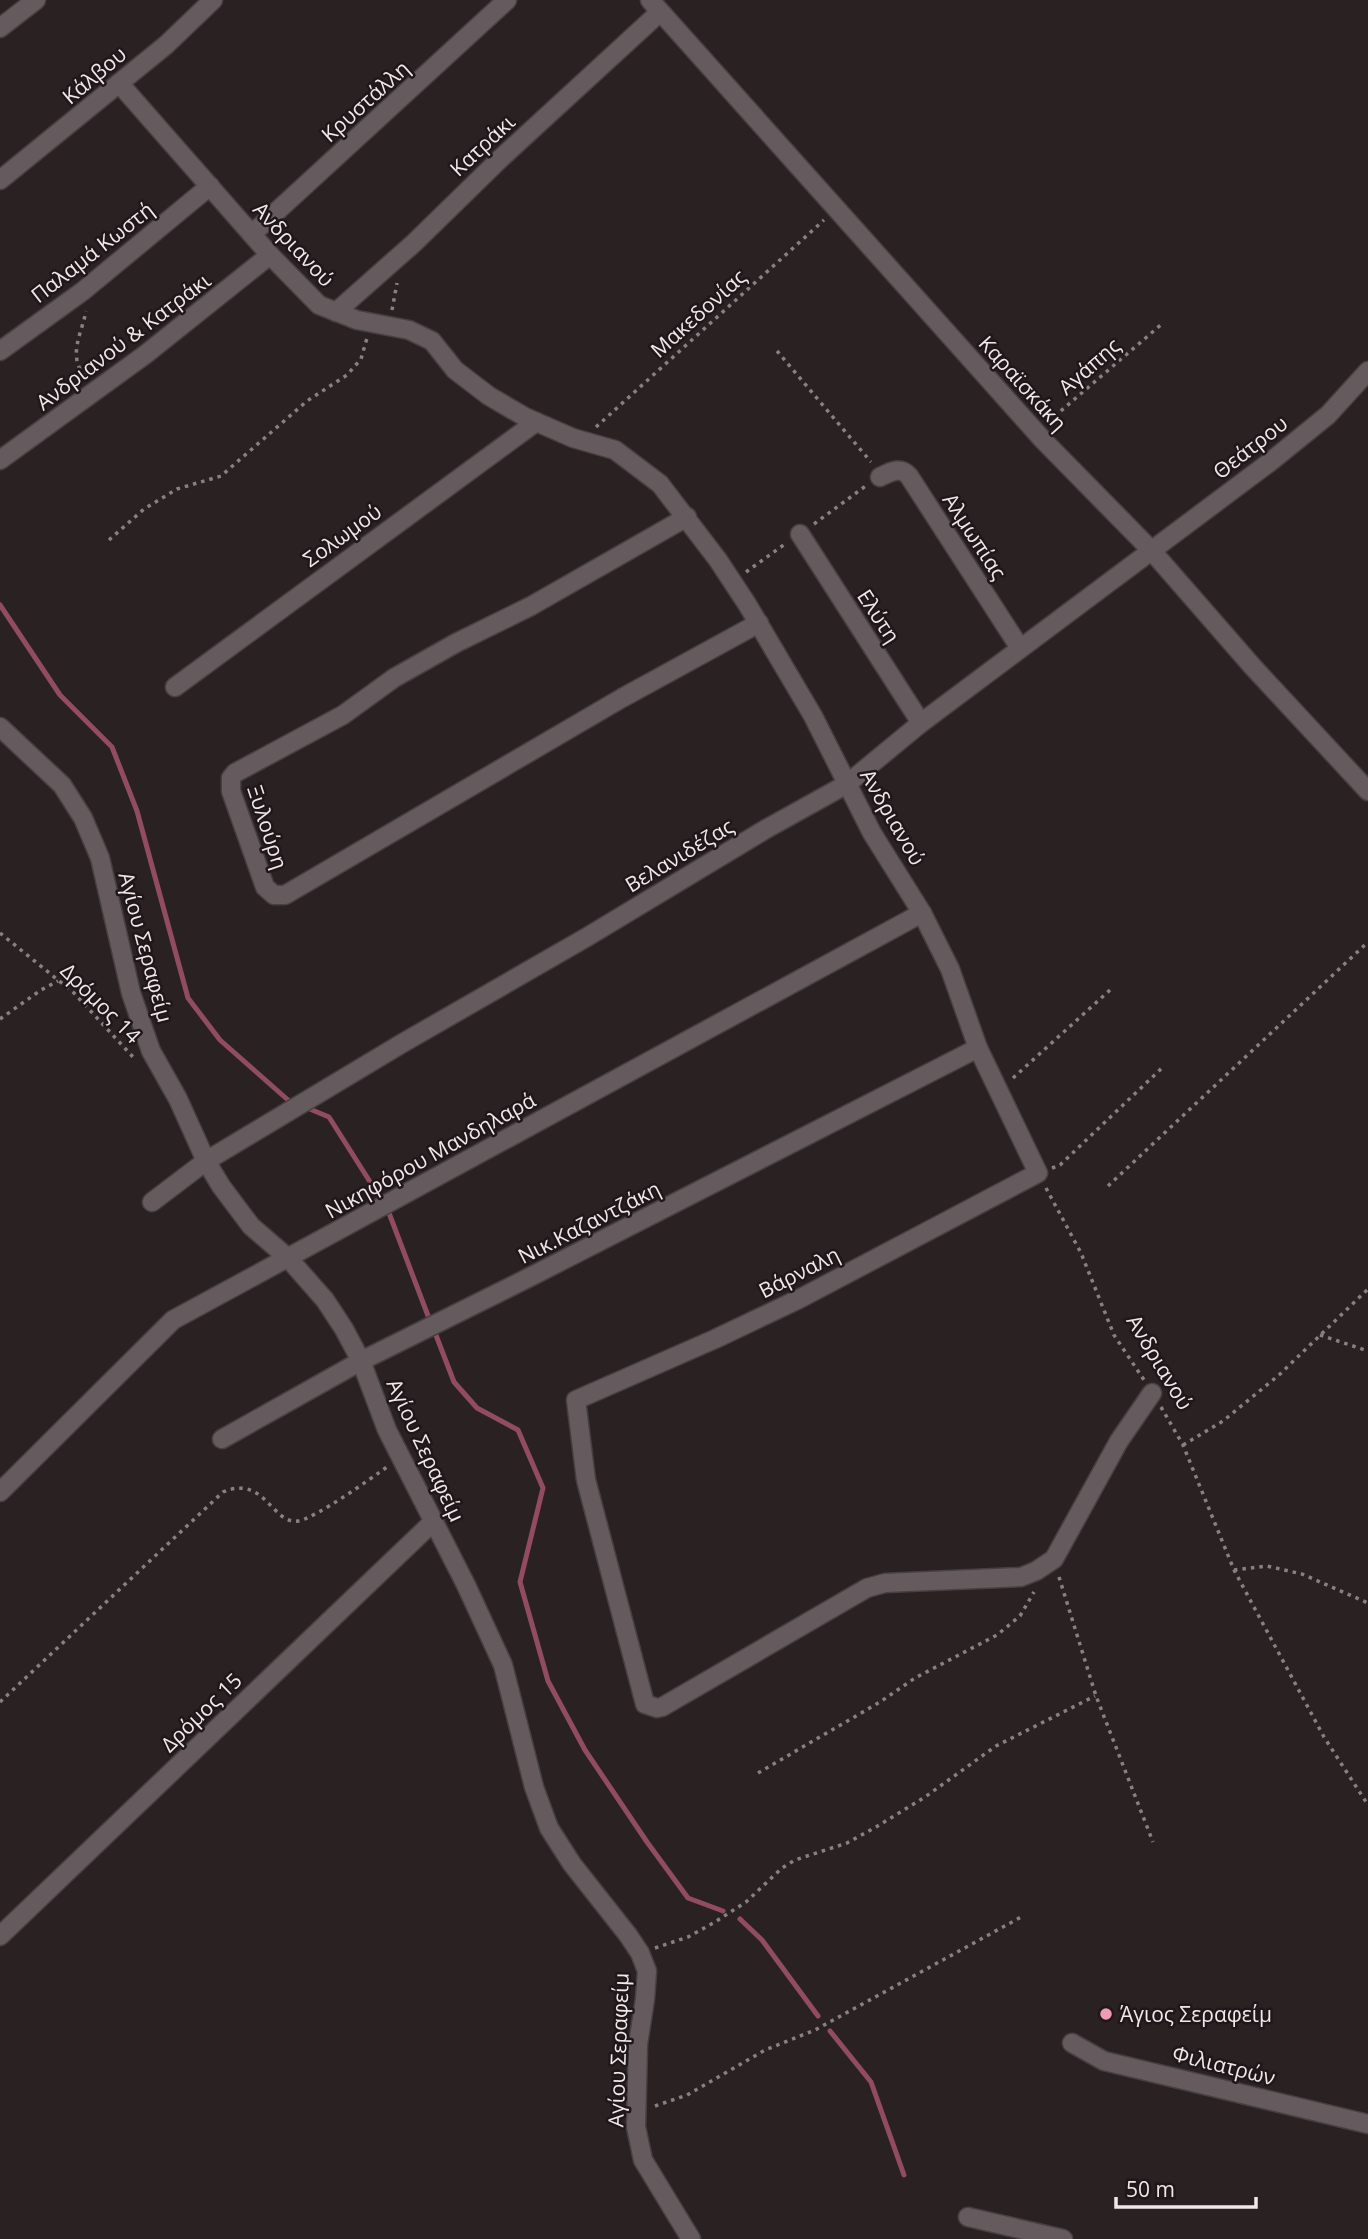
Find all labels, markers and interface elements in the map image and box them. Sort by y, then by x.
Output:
street label: Κάλβου [56,40,132,110]
street label: Κρυστάλλη [315,54,415,148]
street label: Κατράκι [443,108,521,182]
street label: Παλαμά Κωστή [25,195,159,309]
street label: Ανδριανού [247,195,341,293]
street label: Μακεδονίας [644,263,752,363]
street label: Ανδριανού & Κατράκι [30,266,216,416]
street label: Καραϊσκάκη [973,329,1073,437]
street label: Αγάπης [1052,331,1126,401]
street label: Θεάτρου [1207,409,1293,485]
street label: Αλμωπίας [937,487,1013,585]
street label: Σολωμού [297,497,387,573]
street label: Ελύτη [851,584,907,648]
street label: Ανδριανού [854,764,932,870]
street label: Ξυλούρη [241,782,295,872]
street label: Βελανιδέζας [620,812,738,898]
street label: Αγίου Σεραφείμ [112,869,180,1025]
street label: Δρόμος 14 [55,957,147,1049]
street label: Νικηφόρου Μανδηλαρά [320,1085,540,1224]
street label: Νικ.Καζαντζάκη [513,1174,665,1270]
street label: Βάρναλη [754,1240,844,1304]
street label: Ανδριανού [1121,1309,1199,1415]
street label: Αγίου Σεραφείμ [381,1374,471,1526]
street label: Δρόμος 15 [154,1666,248,1758]
street label: Αγίου Σεραφείμ [601,1972,635,2128]
place label: Άγιος Σεραφείμ [1120,2000,1272,2028]
marker: Άγιος Σεραφείμ [1098,2006,1114,2022]
street label: Φιλιατρών [1170,2039,1278,2091]
scale bar [1116,2166,1256,2210]
text: 50 m [1126,2175,1175,2203]

